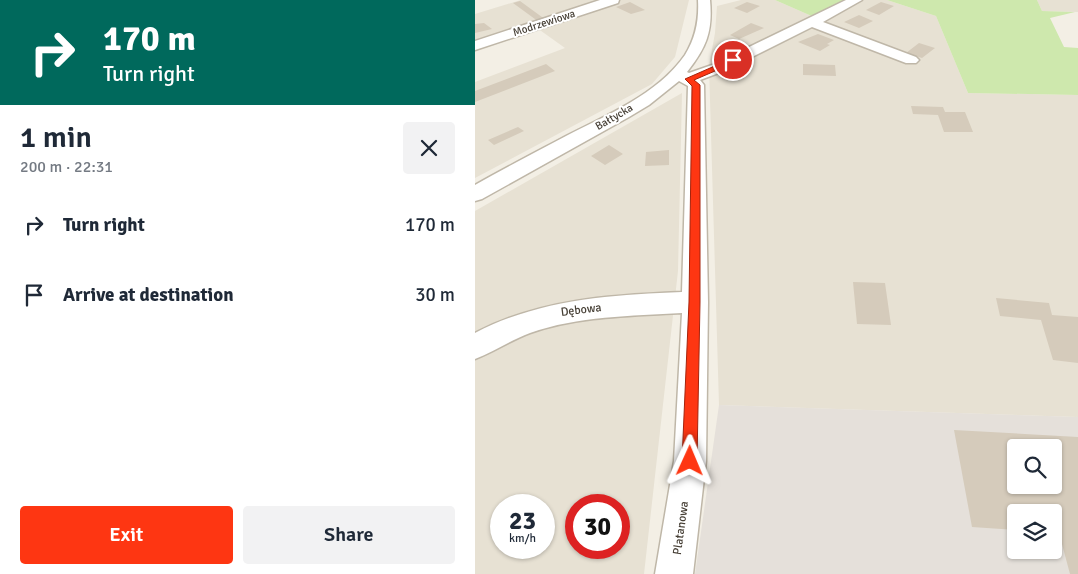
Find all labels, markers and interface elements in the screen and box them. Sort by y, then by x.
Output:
street label: Modrzewiowa [511,7,577,39]
text: 170 m [103,17,196,60]
icon: right [20,20,85,85]
pin [712,39,754,81]
icon: arrive [719,46,747,74]
text: Turn right [103,60,195,87]
street label: Bałtycka [593,101,635,133]
text: 1 min [20,119,92,156]
button: close [403,122,455,174]
text: 200 m · 22:31 [20,157,113,177]
icon: right [20,211,48,239]
text: Turn right [63,213,145,237]
text: 170 m [405,213,455,237]
icon: arrive [20,281,48,309]
text: Arrive at destination [63,283,234,307]
text: 30 m [415,283,455,307]
street label: Dębowa [560,300,602,320]
position arrow [663,434,715,486]
map controls [1007,439,1062,559]
button: search [1007,439,1062,494]
speed limit sign: 30 [565,494,630,559]
street label: Platanowa [670,500,692,556]
button: layers [1007,504,1062,559]
text: 23 [509,505,536,536]
button: Exit [20,506,233,564]
button: Share [243,506,455,564]
text: km/h [509,531,536,546]

